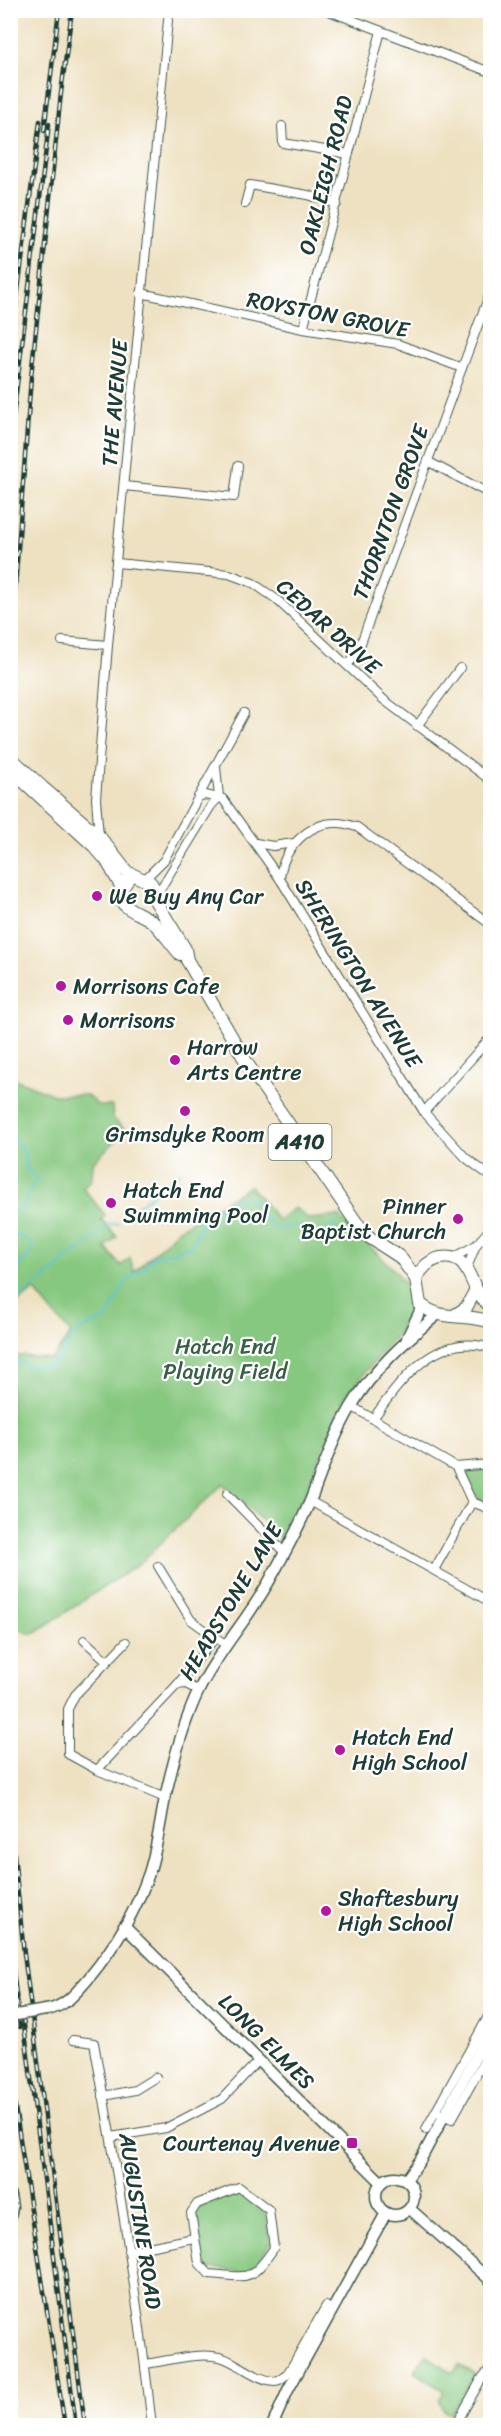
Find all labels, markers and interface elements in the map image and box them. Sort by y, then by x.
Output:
street label: OAKLEIGH ROAD [287,91,364,259]
street label: ROYSTON GROVE [244,280,414,350]
street label: THE AVENUE [90,336,140,468]
street label: THORNTON GROVE [341,417,441,605]
street label: CEDAR DRIVE [267,568,392,686]
street label: SHERINGTON AVENUE [284,871,434,1078]
place label: We Buy Any Car [109,877,265,916]
marker: We Buy Any Car [90,889,104,903]
place label: Morrisons Cafe [73,967,219,1006]
marker: Morrisons Cafe [54,979,68,993]
place label: Morrisons [80,1001,176,1040]
marker: Morrisons [61,1013,75,1027]
place label: Harrow Arts Centre [186,1028,302,1092]
marker: Harrow Arts Centre [168,1053,182,1067]
marker: Grimsdyke Room [178,1104,192,1118]
place label: Grimsdyke Room [106,1115,264,1154]
road number: A410 [268,1124,332,1160]
place label: Hatch End Swimming Pool [123,1171,269,1235]
place label: Pinner Baptist Church [301,1187,447,1251]
marker: Hatch End Swimming Pool [104,1196,118,1210]
marker: Pinner Baptist Church [451,1212,465,1226]
park label: Hatch End Playing Field [163,1327,288,1391]
street label: HEADSTONE LANE [168,1513,294,1688]
place label: Hatch End High School [352,1718,468,1782]
marker: Hatch End High School [333,1743,347,1757]
place label: Shaftesbury High School [338,1879,459,1943]
marker: Shaftesbury High School [319,1904,333,1918]
street label: LONG ELMES [209,1984,325,2099]
place label: Courtenay Avenue [163,2124,340,2163]
street label: AUGUSTINE ROAD [107,2129,174,2312]
marker: Courtenay Avenue [345,2136,359,2150]

